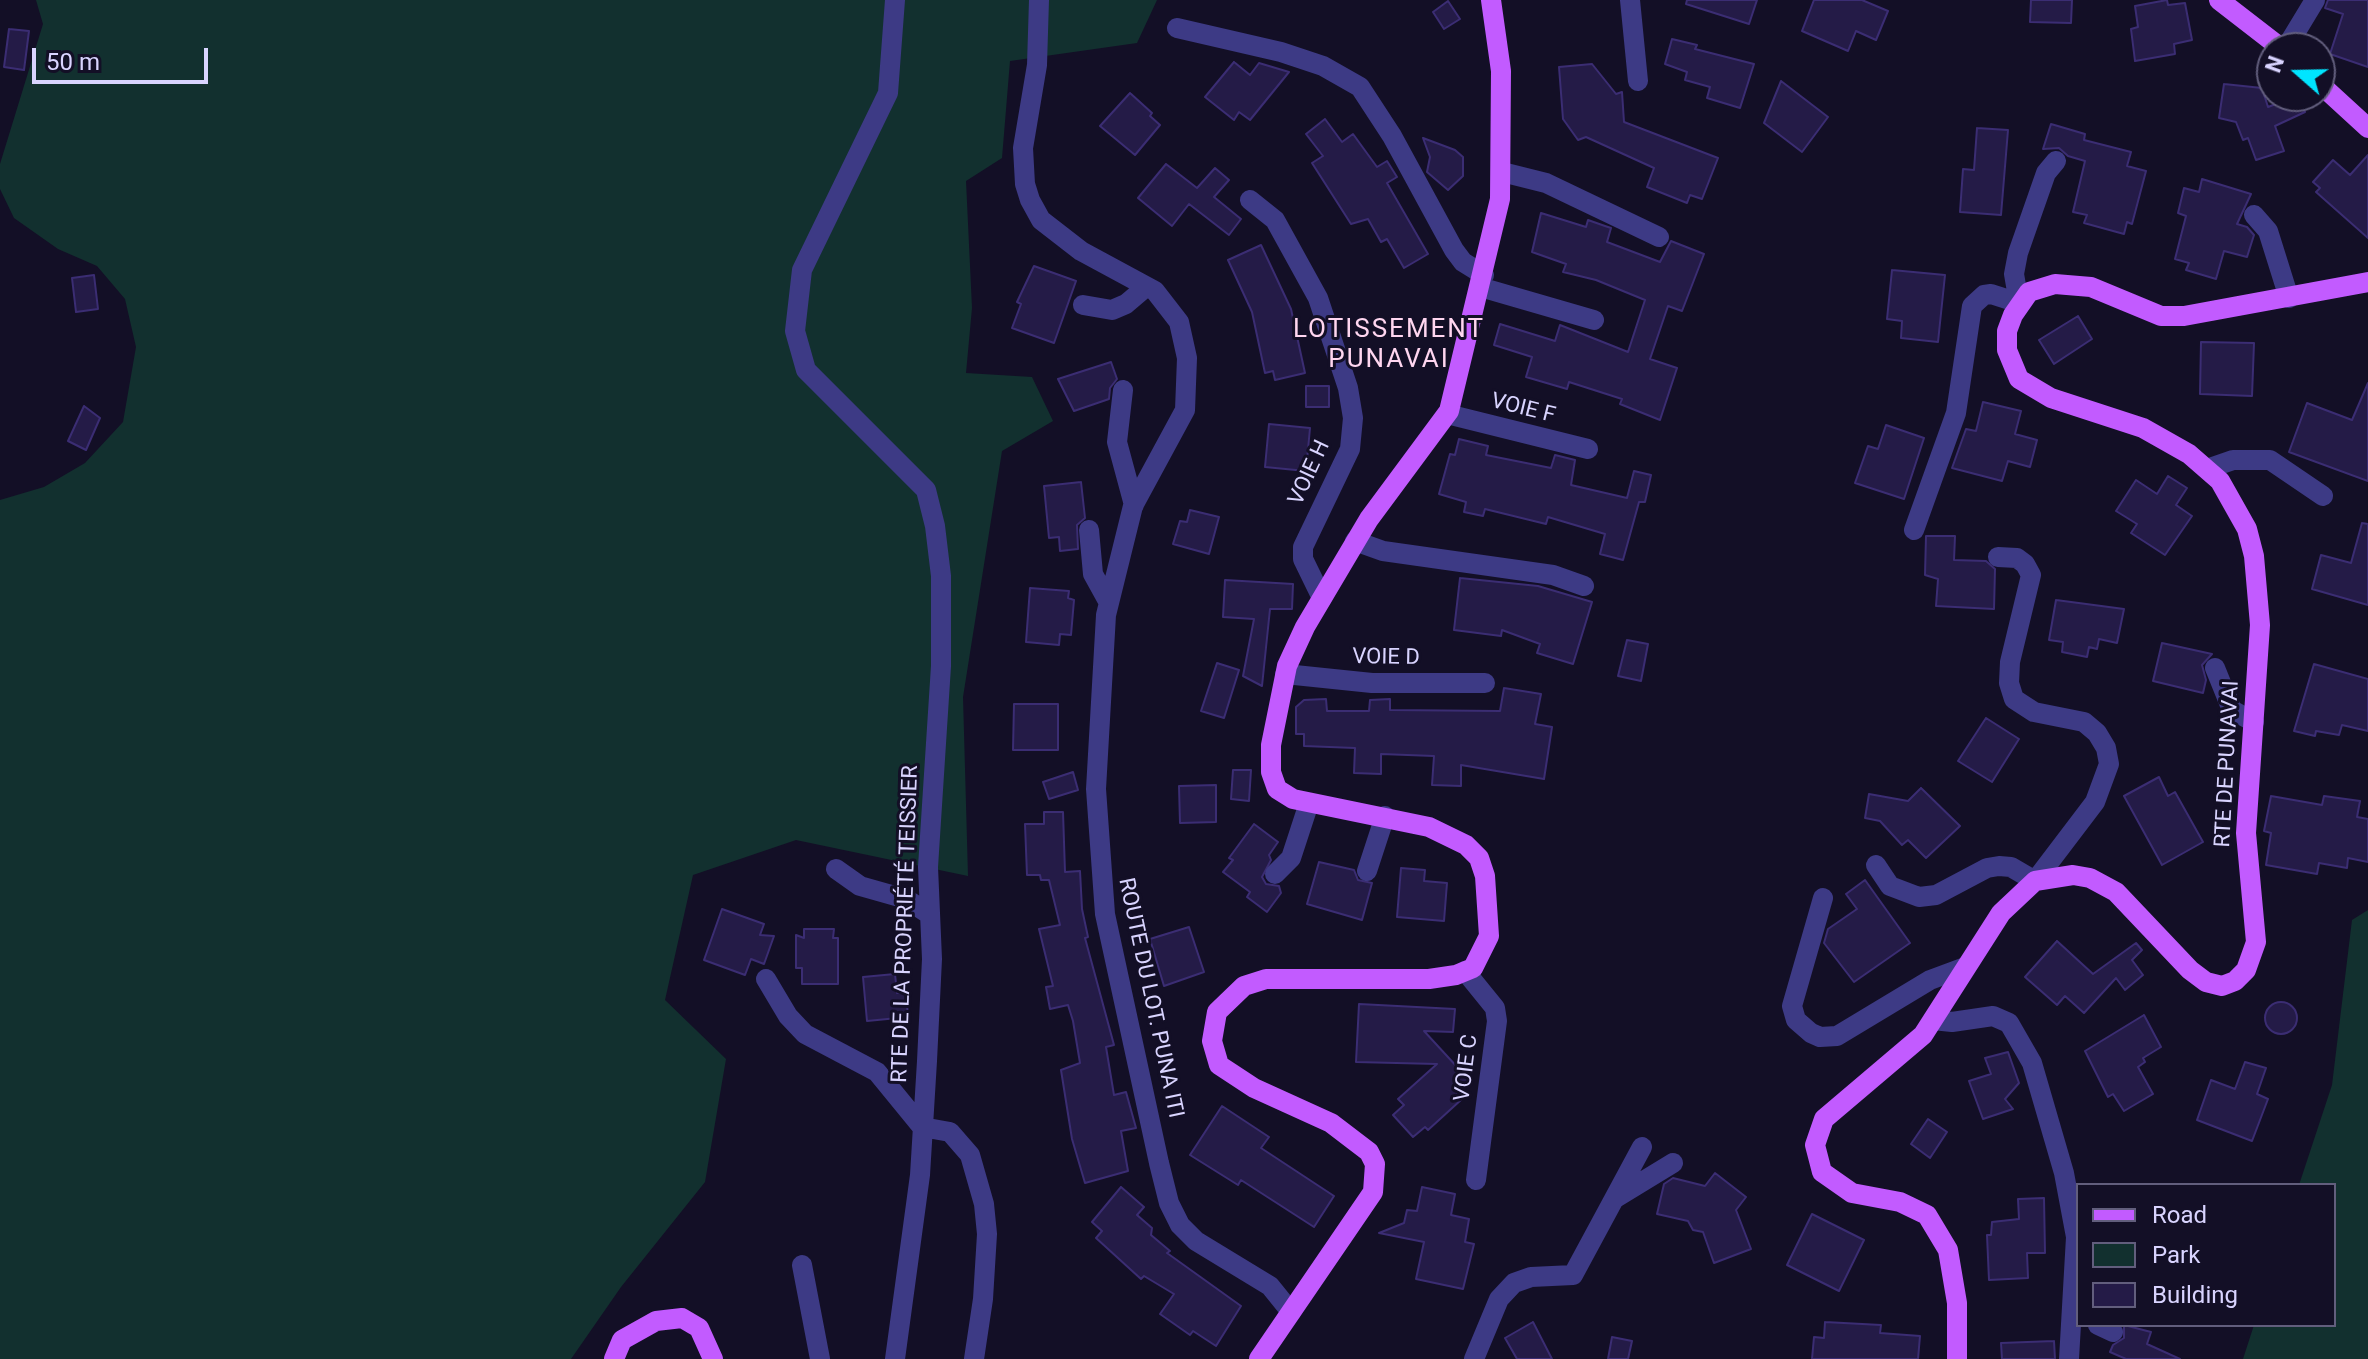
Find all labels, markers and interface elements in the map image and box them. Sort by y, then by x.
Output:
scale bar [36,32,212,82]
north arrow [2256,32,2336,112]
text: 50 m [46,48,100,76]
text: N [2260,53,2289,76]
district label: LOTISSEMENT PUNAVAI [1293,314,1485,376]
street label: VOIE F [1488,388,1558,430]
street label: VOIE H [1284,436,1336,510]
street label: VOIE D [1352,644,1420,672]
street label: RTE DE PUNAVAI [2210,680,2246,848]
street label: RTE DE LA PROPRIÉTÉ TEISSIER [887,765,925,1083]
street label: ROUTE DU LOT. PUNA ITI [1112,875,1188,1121]
street label: VOIE C [1450,1033,1484,1103]
legend [2076,1183,2336,1327]
text: Road [2152,1201,2207,1229]
text: Park [2152,1241,2200,1269]
text: Building [2152,1281,2238,1309]

